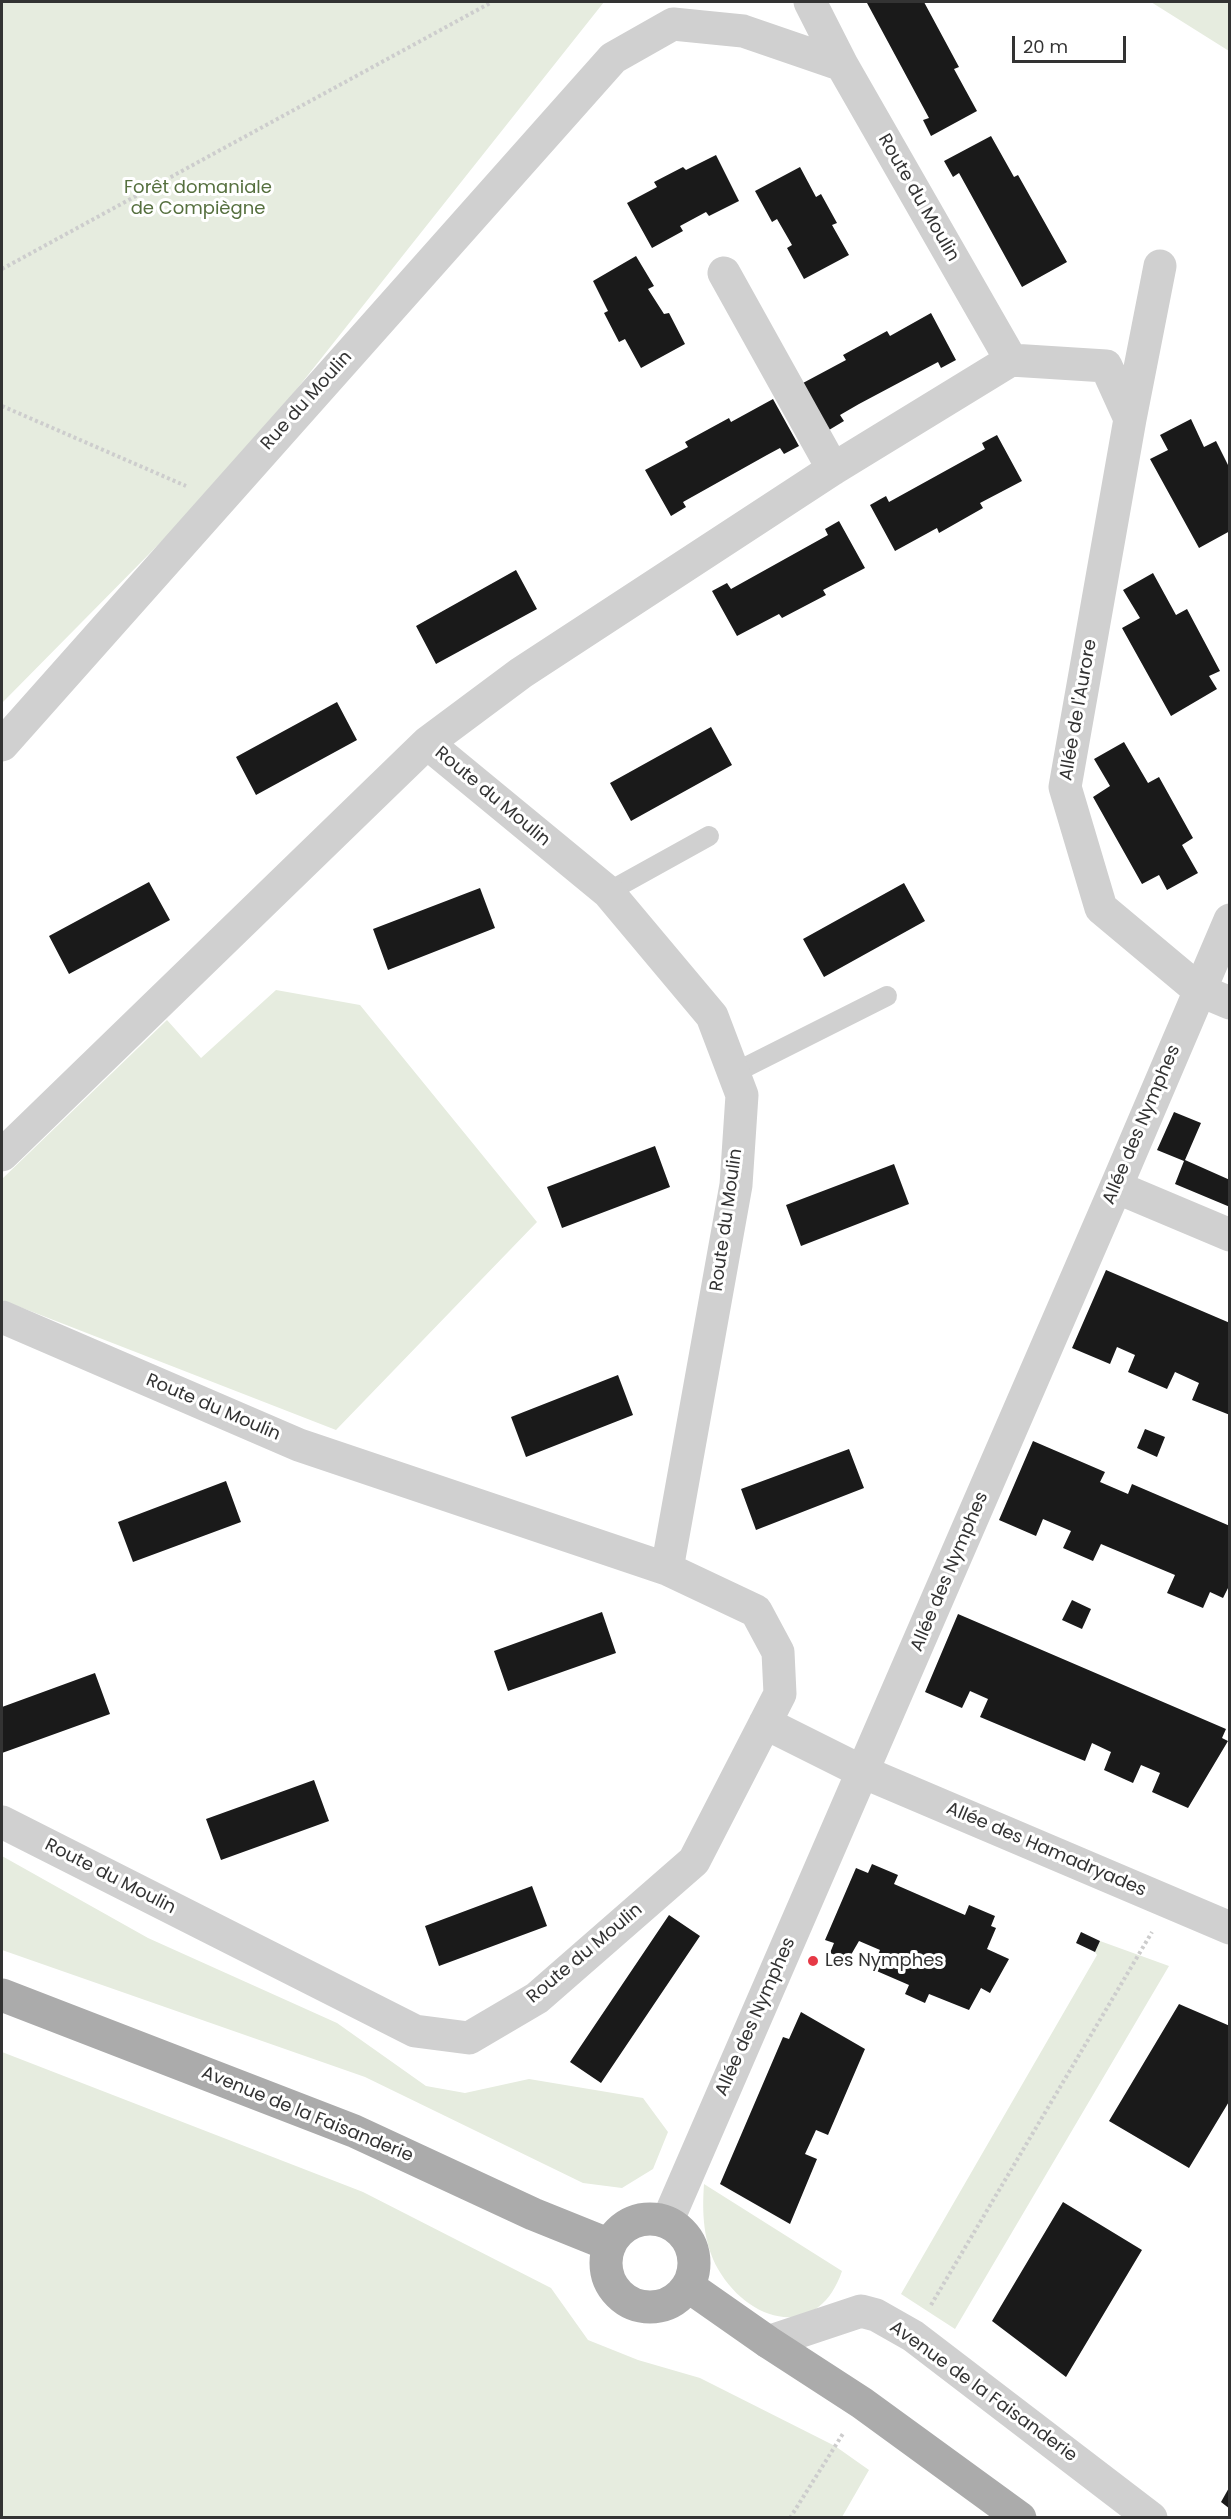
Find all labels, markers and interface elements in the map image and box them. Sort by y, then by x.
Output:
scale bar [1015,24,1129,62]
text: 20 m [1023,34,1068,59]
street label: Route du Moulin [873,130,963,266]
park label: Forêt domaniale de Compiègne [124,177,272,219]
street label: Rue du Moulin [257,347,357,455]
street label: Allée de l'Aurore [1056,638,1102,782]
street label: Route du Moulin [430,742,554,852]
street label: Allée des Nymphes [1099,1042,1185,1208]
street label: Route du Moulin [706,1147,748,1293]
street label: Route du Moulin [143,1370,283,1446]
street label: Allée des Nymphes [907,1489,993,1655]
street label: Allée des Hamadryades [943,1798,1149,1902]
street label: Route du Moulin [41,1835,179,1919]
street label: Route du Moulin [523,1899,647,2009]
street label: Allée des Nymphes [711,1934,801,2100]
place label: Les Nymphes [825,1950,944,1972]
marker: Les Nymphes [806,1954,820,1968]
street label: Avenue de la Faisanderie [198,2063,416,2167]
street label: Avenue de la Faisanderie [885,2317,1081,2467]

